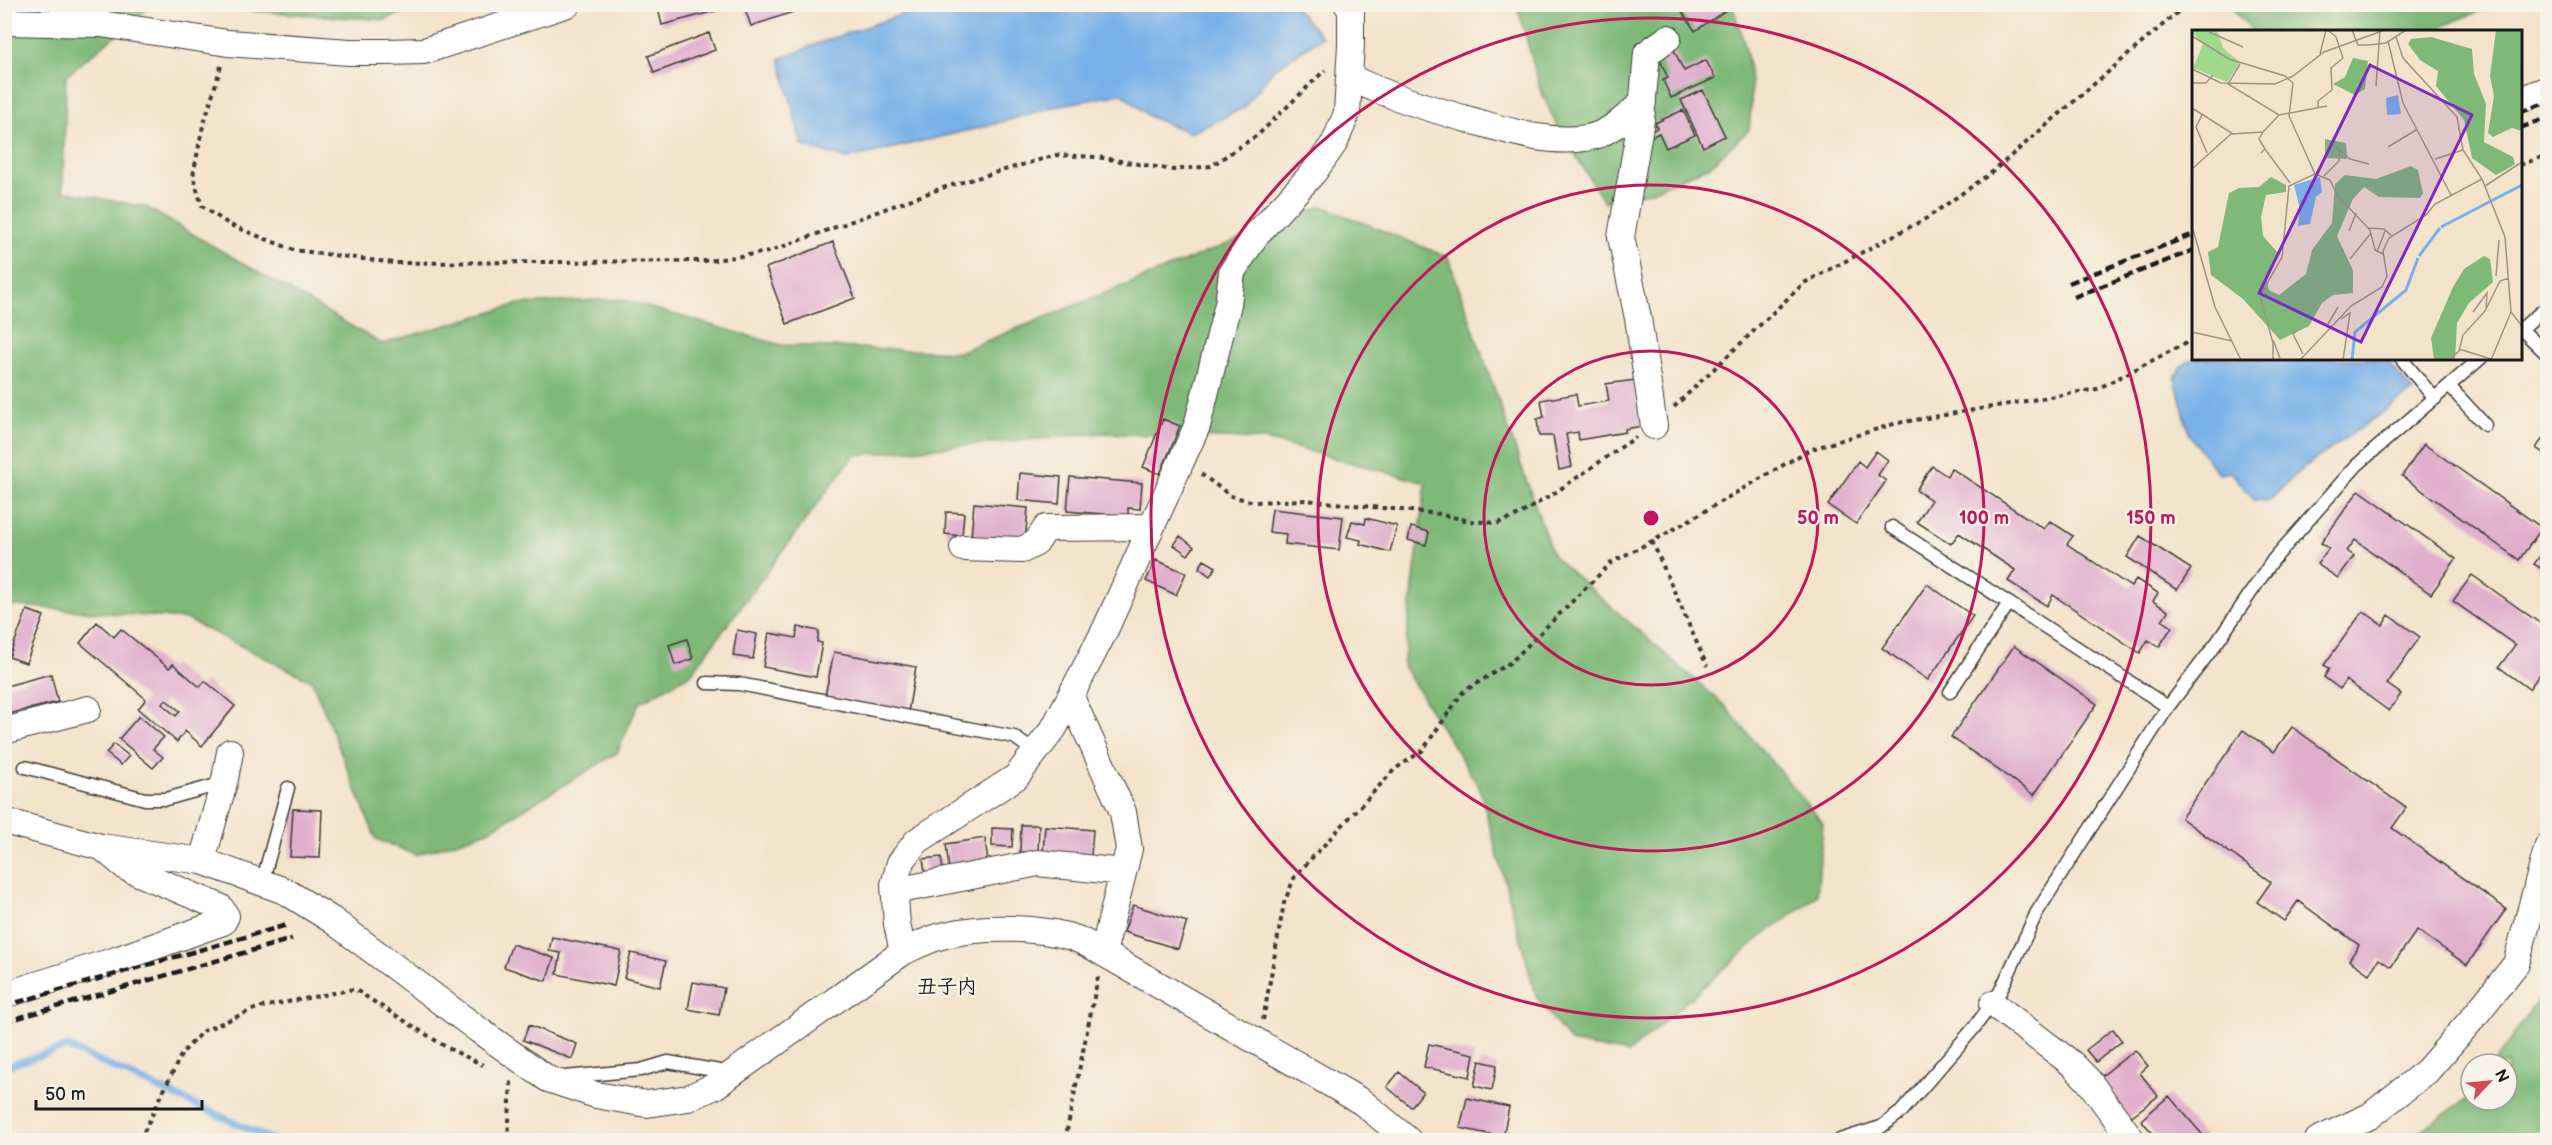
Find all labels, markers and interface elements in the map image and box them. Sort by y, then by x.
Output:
inset map [2192,30,2522,360]
centre of rings [1641,508,1661,528]
text: 50 m [1797,508,1839,529]
text: 100 m [1959,508,2009,529]
text: 150 m [2126,508,2176,529]
district label: 丑子内 [917,975,977,999]
north arrow [2459,1052,2519,1112]
text: N [2490,1067,2512,1086]
scale bar [36,1073,202,1111]
text: 50 m [45,1084,86,1105]

